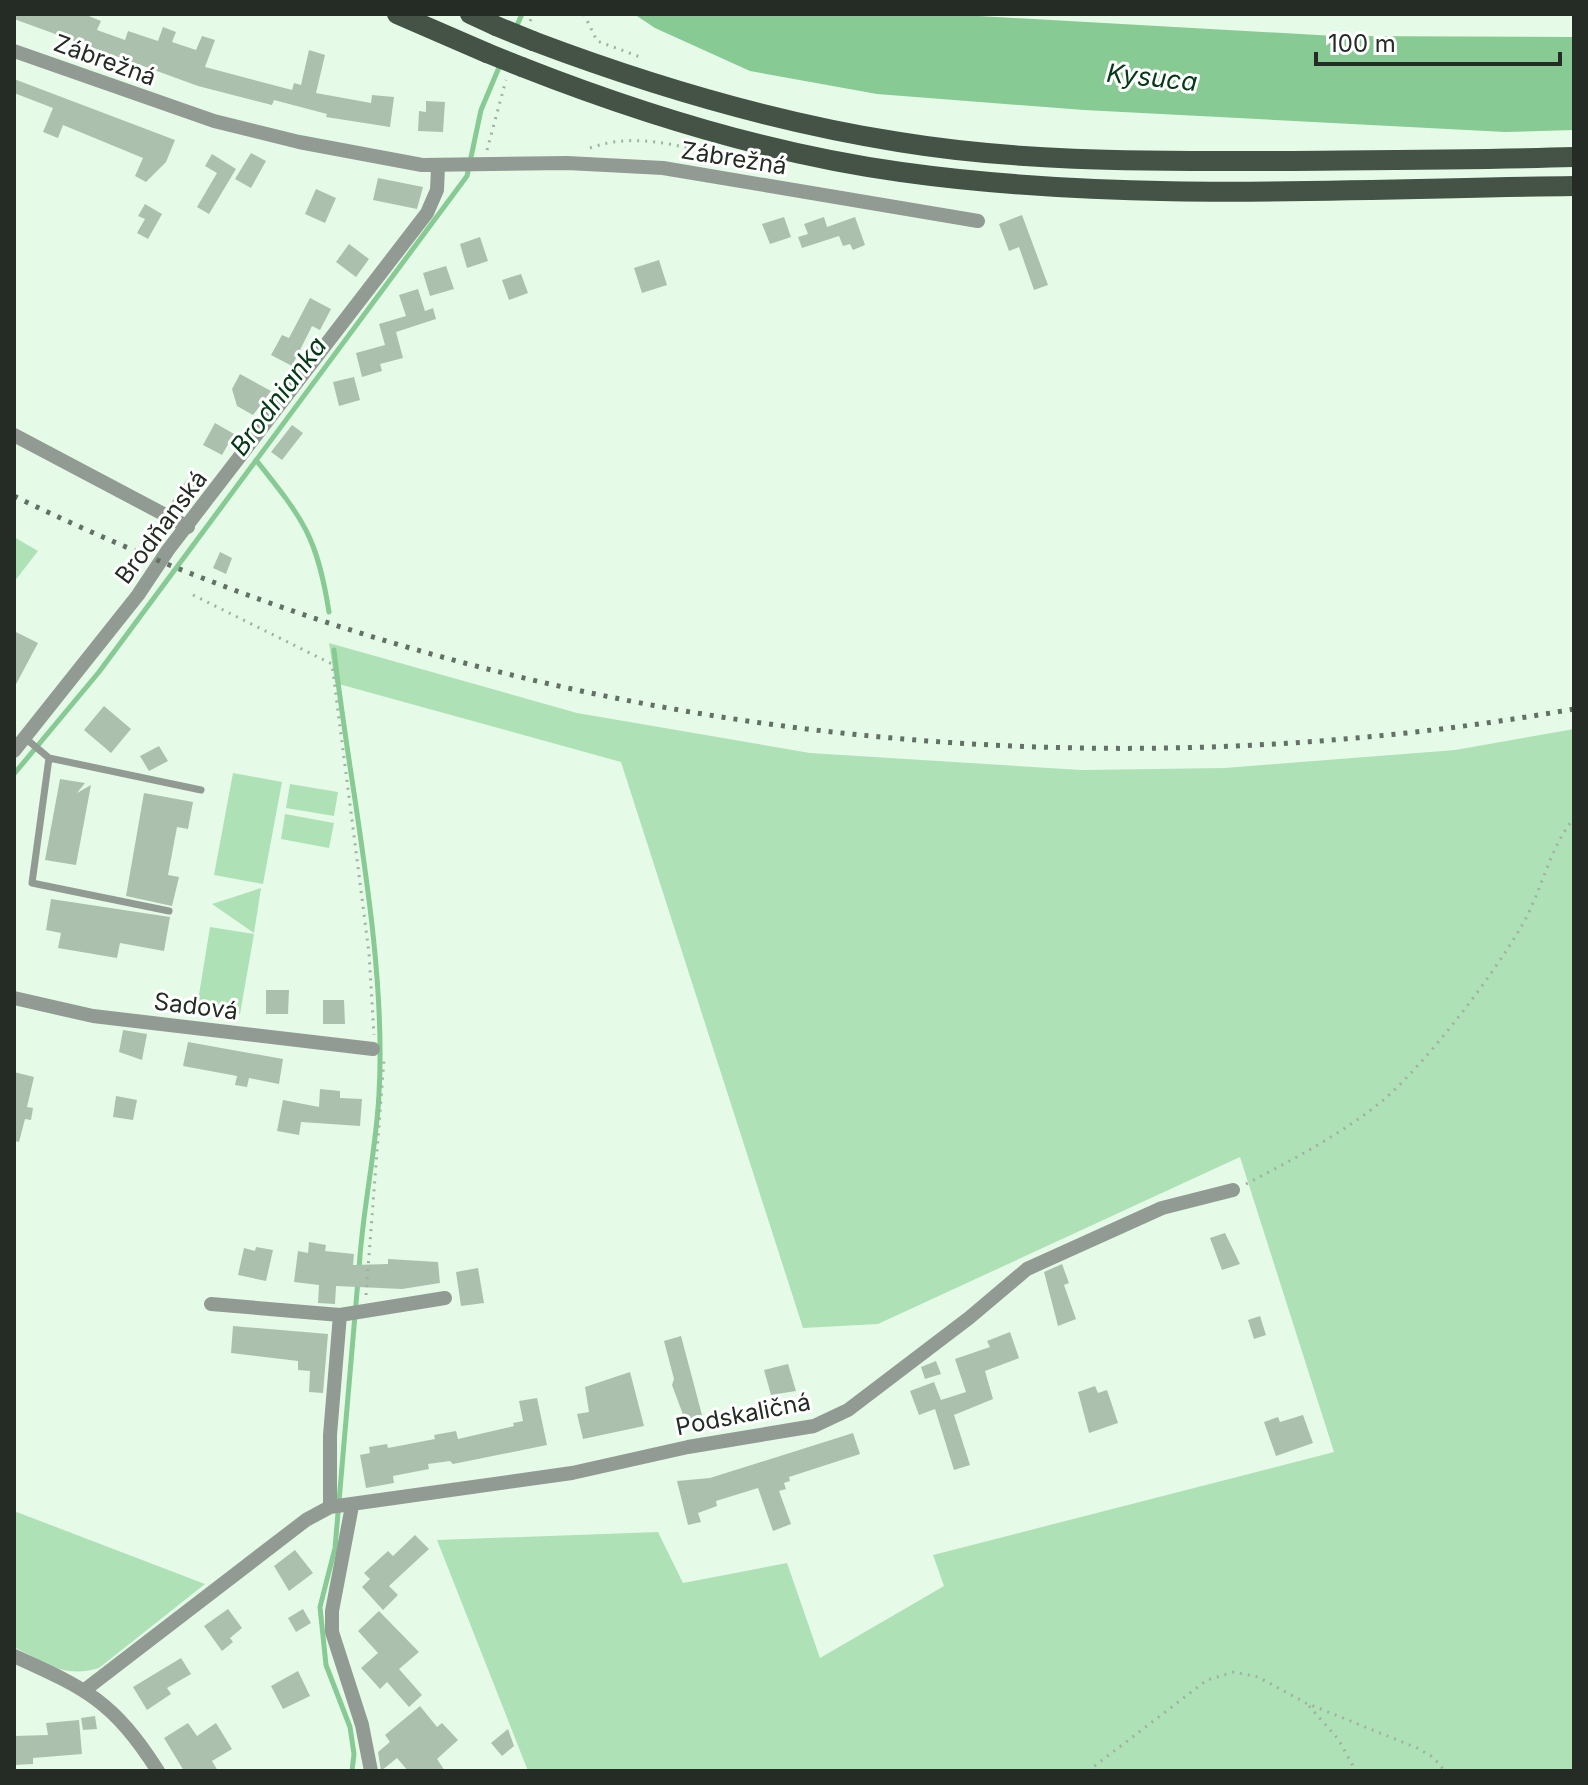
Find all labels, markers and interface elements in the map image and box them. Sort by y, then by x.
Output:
scale bar [1316,16,1560,66]
street label: Zábrežná [50,28,160,92]
text: 100 m [1328,29,1396,58]
water label: Kysuca [1105,57,1199,97]
street label: Zábrežná [679,135,789,181]
water label: Brodnianka [223,331,333,461]
street label: Brodňanská [109,465,213,589]
street label: Sadová [152,986,240,1026]
street label: Podskaličná [673,1387,813,1441]

